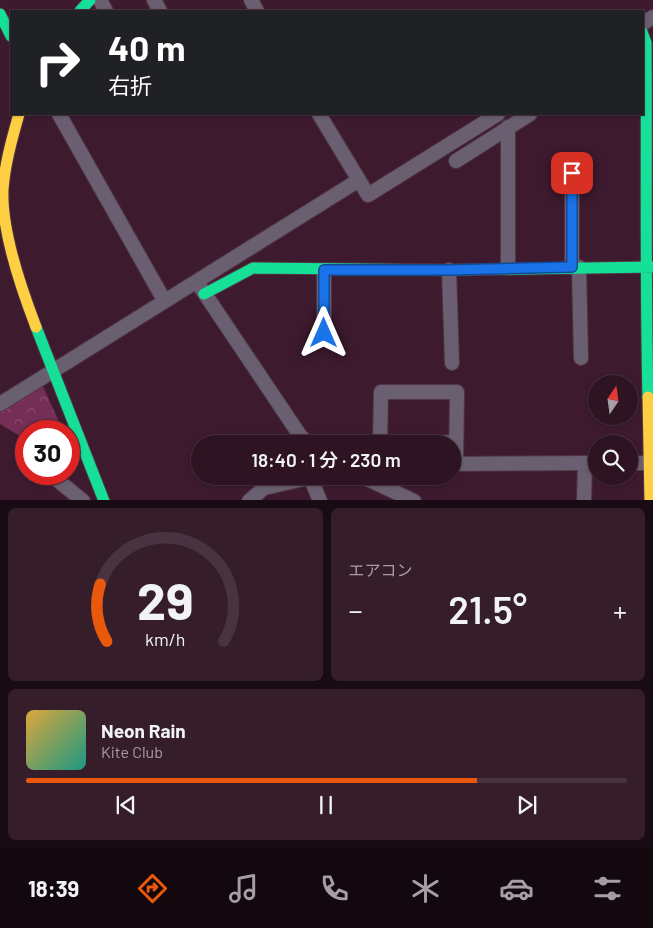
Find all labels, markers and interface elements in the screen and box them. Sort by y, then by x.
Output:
text: 40 m [108,26,185,68]
icon: right [25,30,90,95]
text: 右折 [108,72,152,98]
pin [551,152,593,194]
icon: arrive [558,159,586,187]
position arrow [297,306,349,358]
north arrow [588,375,638,425]
map controls [588,375,638,485]
speed limit sign: 30 [15,420,80,485]
button: search [588,435,638,485]
text: 18:40 · 1 分 · 230 m [251,448,401,471]
text: エアコン [349,560,413,579]
text: 29 [137,568,194,630]
text: 21.5° [448,586,527,632]
text: − [349,593,363,627]
text: + [613,593,627,627]
text: km/h [145,628,185,650]
text: Neon Rain [101,719,186,742]
text: Kite Club [101,742,163,761]
icon: previous [112,791,140,819]
icon: pause [312,791,340,819]
icon: next [513,791,541,819]
icon: directions [135,871,170,906]
icon: music [226,871,261,906]
icon: phone [317,871,352,906]
icon: climate [408,871,443,906]
icon: car [499,871,534,906]
icon: filters [590,871,625,906]
text: 18:39 [28,875,79,901]

